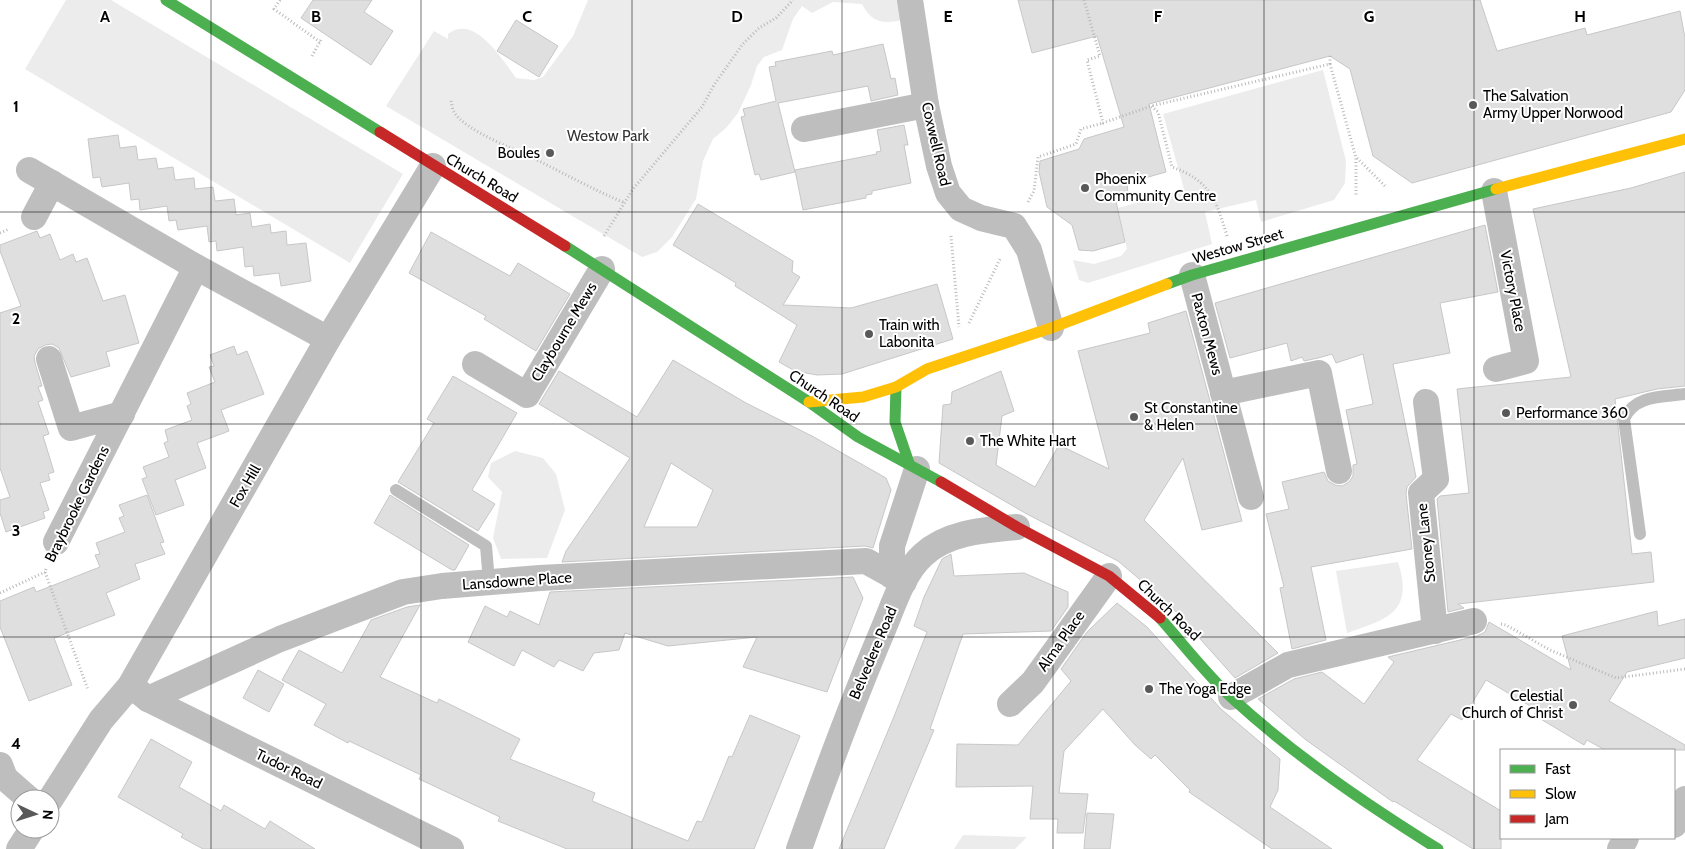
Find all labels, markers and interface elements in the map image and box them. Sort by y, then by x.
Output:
text: A [100,7,110,26]
text: B [311,7,321,26]
text: C [522,7,532,26]
text: D [731,7,743,26]
text: E [943,7,953,26]
text: F [1154,7,1163,26]
text: G [1364,7,1374,26]
text: H [1574,7,1586,26]
place label: The Salvation Army Upper Norwood [1483,87,1623,122]
text: 1 [13,97,19,116]
marker: The Salvation Army Upper Norwood [1467,99,1479,111]
street label: Coxwell Road [918,100,954,188]
park label: Westow Park [567,127,649,145]
place label: Boules [498,144,540,162]
marker: Boules [544,147,556,159]
street label: Church Road [443,150,521,206]
place label: Phoenix Community Centre [1095,170,1217,205]
marker: Phoenix Community Centre [1079,182,1091,194]
street label: Westow Street [1191,224,1285,268]
street label: Victory Place [1496,249,1530,333]
street label: Claybourne Mews [527,279,601,385]
street label: Paxton Mews [1187,291,1227,377]
text: 2 [12,309,20,328]
place label: Train with Labonita [879,316,940,351]
marker: Train with Labonita [863,328,875,340]
street label: Church Road [786,366,862,426]
place label: St Constantine & Helen [1144,399,1238,434]
place label: Performance 360 [1516,404,1628,422]
marker: Performance 360 [1500,407,1512,419]
marker: St Constantine & Helen [1128,411,1140,423]
place label: The White Hart [980,432,1076,450]
marker: The White Hart [964,435,976,447]
street label: Braybrooke Gardens [41,443,113,565]
street label: Fox Hill [226,461,265,511]
street label: Stoney Lane [1413,502,1439,583]
text: 3 [12,521,20,540]
street label: Lansdowne Place [462,568,573,594]
street label: Church Road [1134,576,1204,644]
street label: Belvedere Road [845,604,901,702]
street label: Alma Place [1034,607,1089,675]
place label: The Yoga Edge [1159,680,1251,698]
marker: The Yoga Edge [1143,683,1155,695]
place label: Celestial Church of Christ [1462,687,1563,722]
marker: Celestial Church of Christ [1567,699,1579,711]
text: 4 [11,734,21,753]
street label: Tudor Road [253,745,325,793]
legend [1500,749,1675,839]
text: Fast [1545,760,1570,778]
text: Slow [1545,785,1576,803]
north arrow [10,789,60,839]
text: N [39,809,57,820]
text: Jam [1544,810,1569,828]

